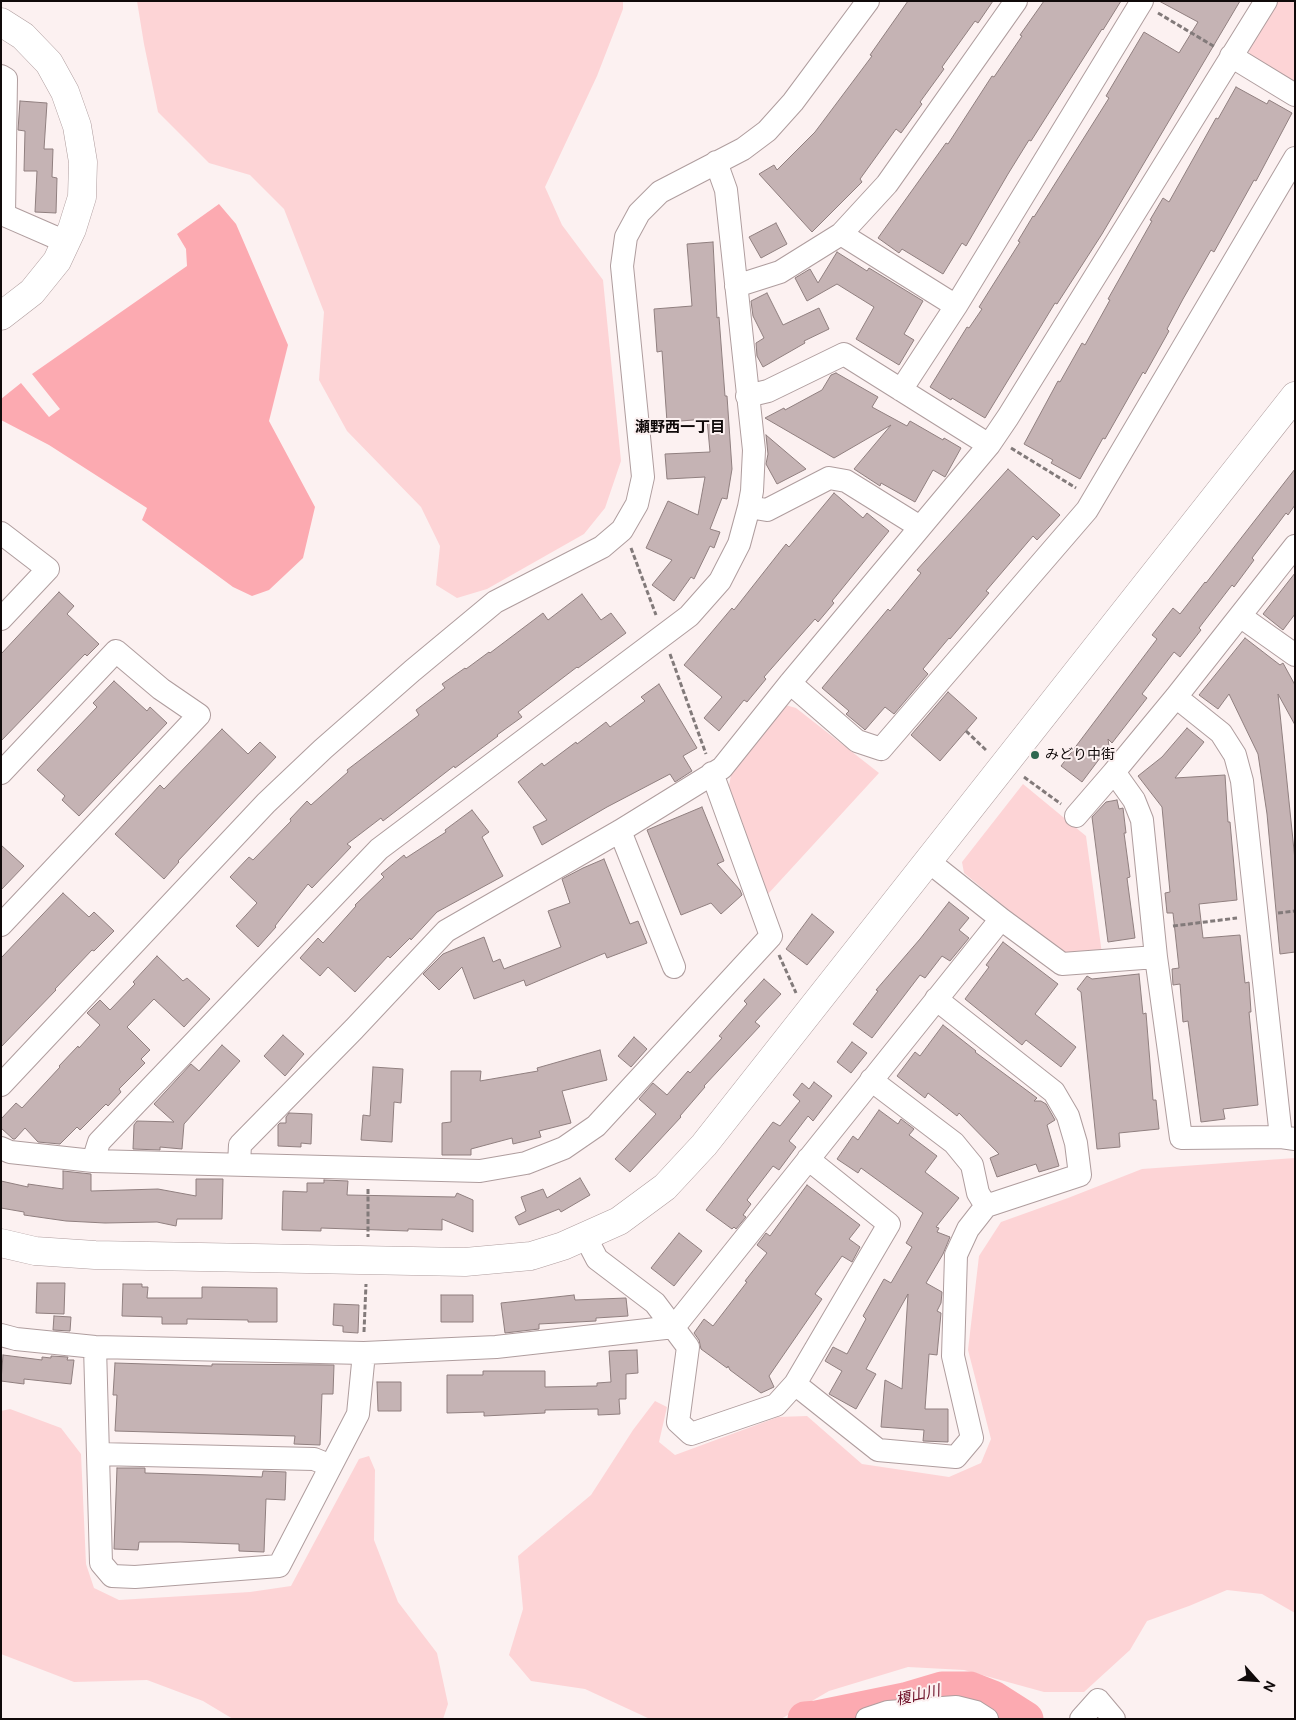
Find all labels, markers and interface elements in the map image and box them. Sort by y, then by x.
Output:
district label: 瀬野西一丁目 [635,419,725,437]
place label: みどり中街 [1045,747,1115,763]
marker: みどり中街 [1029,749,1041,761]
north arrow [1231,1655,1281,1705]
text: N [1259,1678,1280,1695]
water label: 榎山川 [894,1682,942,1710]

